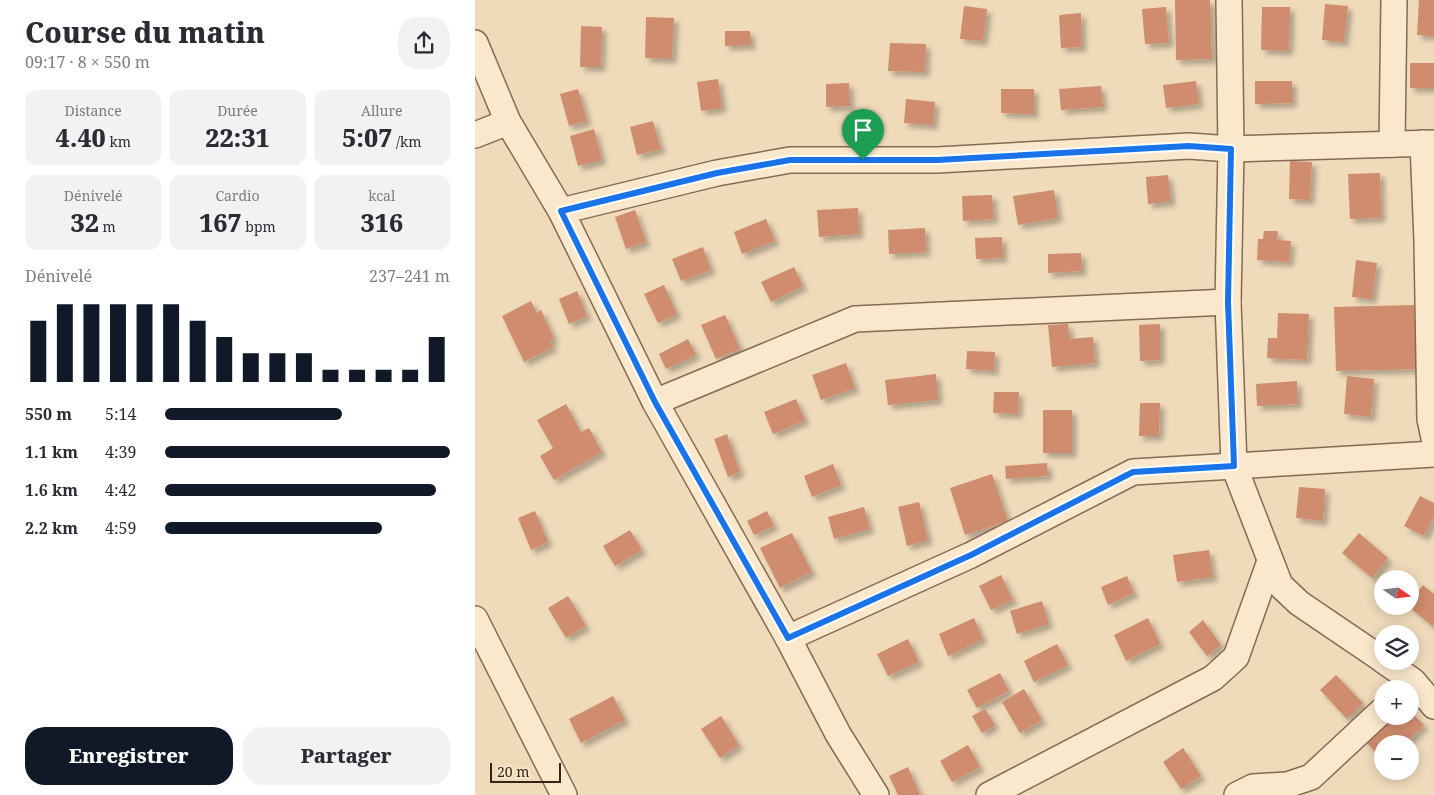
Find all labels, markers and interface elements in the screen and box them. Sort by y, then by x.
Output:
text: Course du matin [25,13,265,51]
button: share [398,17,450,69]
text: 09:17 · 8 × 550 m [25,51,150,73]
text: Distance [65,101,122,120]
text: Durée [217,101,258,120]
text: Allure [361,101,403,120]
pin [842,109,884,160]
icon: arrive [849,116,877,144]
text: 4.40 [55,120,106,154]
text: 22:31 [205,120,270,154]
text: 5:07 [342,120,392,154]
text: km [106,132,131,151]
text: /km [392,132,422,151]
text: Dénivelé [64,186,122,205]
text: Cardio [215,186,260,205]
text: kcal [368,186,395,205]
text: 32 [71,205,99,239]
text: 167 [199,205,242,239]
text: 316 [361,205,403,239]
text: m [99,217,116,236]
text: bpm [242,217,276,236]
text: Dénivelé [25,265,92,287]
text: 237–241 m [369,265,450,287]
text: 550 m [25,403,72,425]
text: 5:14 [105,403,136,425]
text: 1.1 km [25,441,78,463]
text: 4:39 [105,441,136,463]
text: 1.6 km [25,479,78,501]
text: 4:42 [105,479,136,501]
text: 2.2 km [25,517,78,539]
text: 4:59 [105,517,136,539]
north arrow [1374,570,1419,615]
map controls [1374,570,1419,780]
button: layers [1374,625,1419,670]
button: + [1374,680,1419,725]
button: Enregistrer [25,727,233,785]
button: Partager [243,727,450,785]
button: − [1374,735,1419,780]
scale bar [490,760,561,783]
text: 20 m [497,762,530,781]

